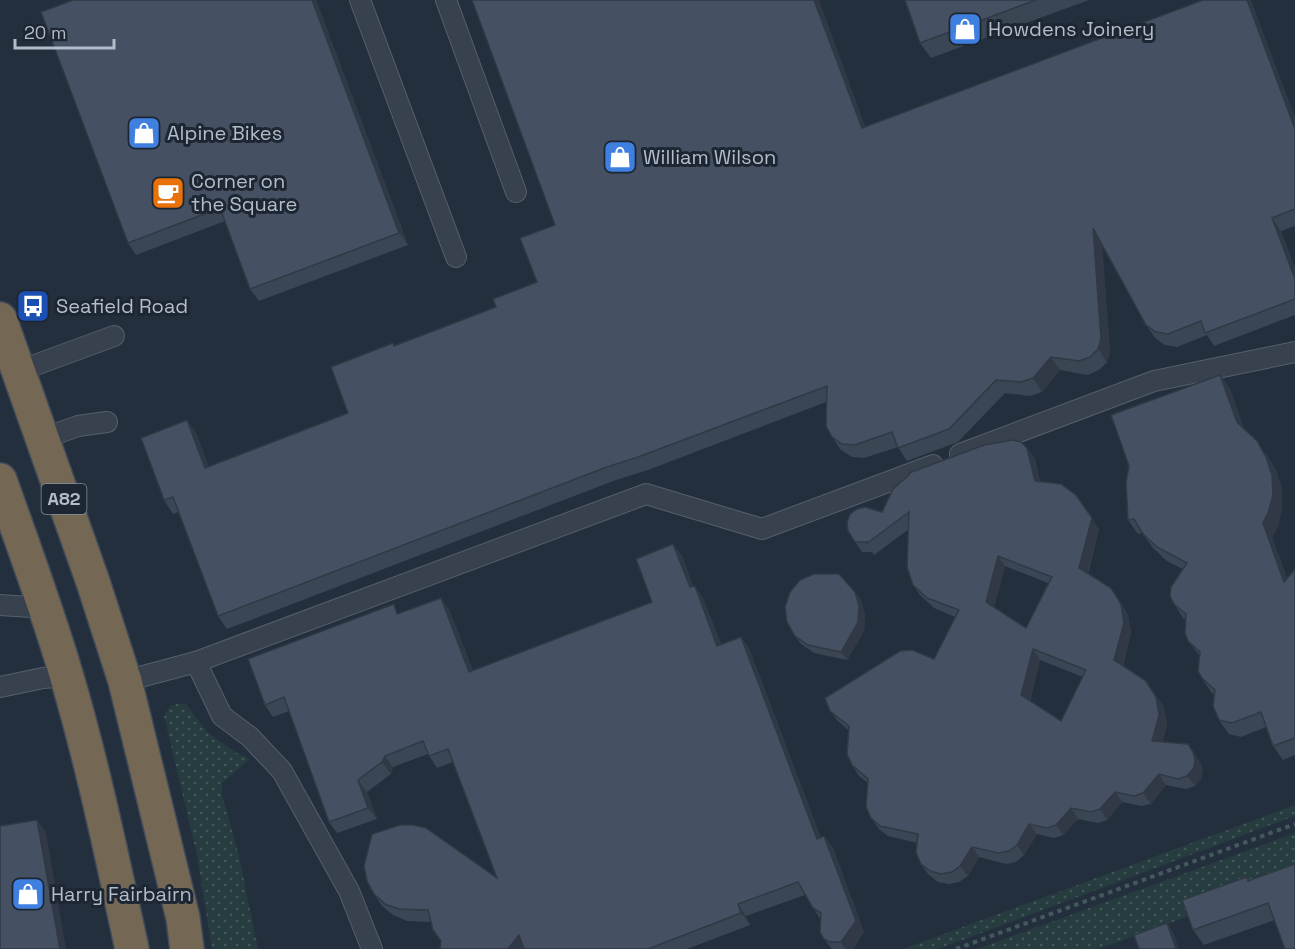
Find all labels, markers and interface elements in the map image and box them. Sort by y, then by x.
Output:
shop icon: Howdens Joinery [947,11,983,47]
scale bar [15,12,114,50]
place label: Howdens Joinery [988,16,1154,42]
text: 20 m [24,21,67,44]
shop icon: Alpine Bikes [126,115,162,151]
place label: Alpine Bikes [167,120,282,146]
shop icon: William Wilson [602,139,638,175]
place label: William Wilson [643,144,776,170]
place label: Corner on the Square [191,168,297,217]
cafe icon: Corner on the Square [150,175,186,211]
bus stop icon: Seafield Road [15,288,51,324]
place label: Seafield Road [56,293,188,319]
road number: A82 [42,484,86,514]
shop icon: Harry Fairbairn [10,876,46,912]
place label: Harry Fairbairn [51,881,192,907]

